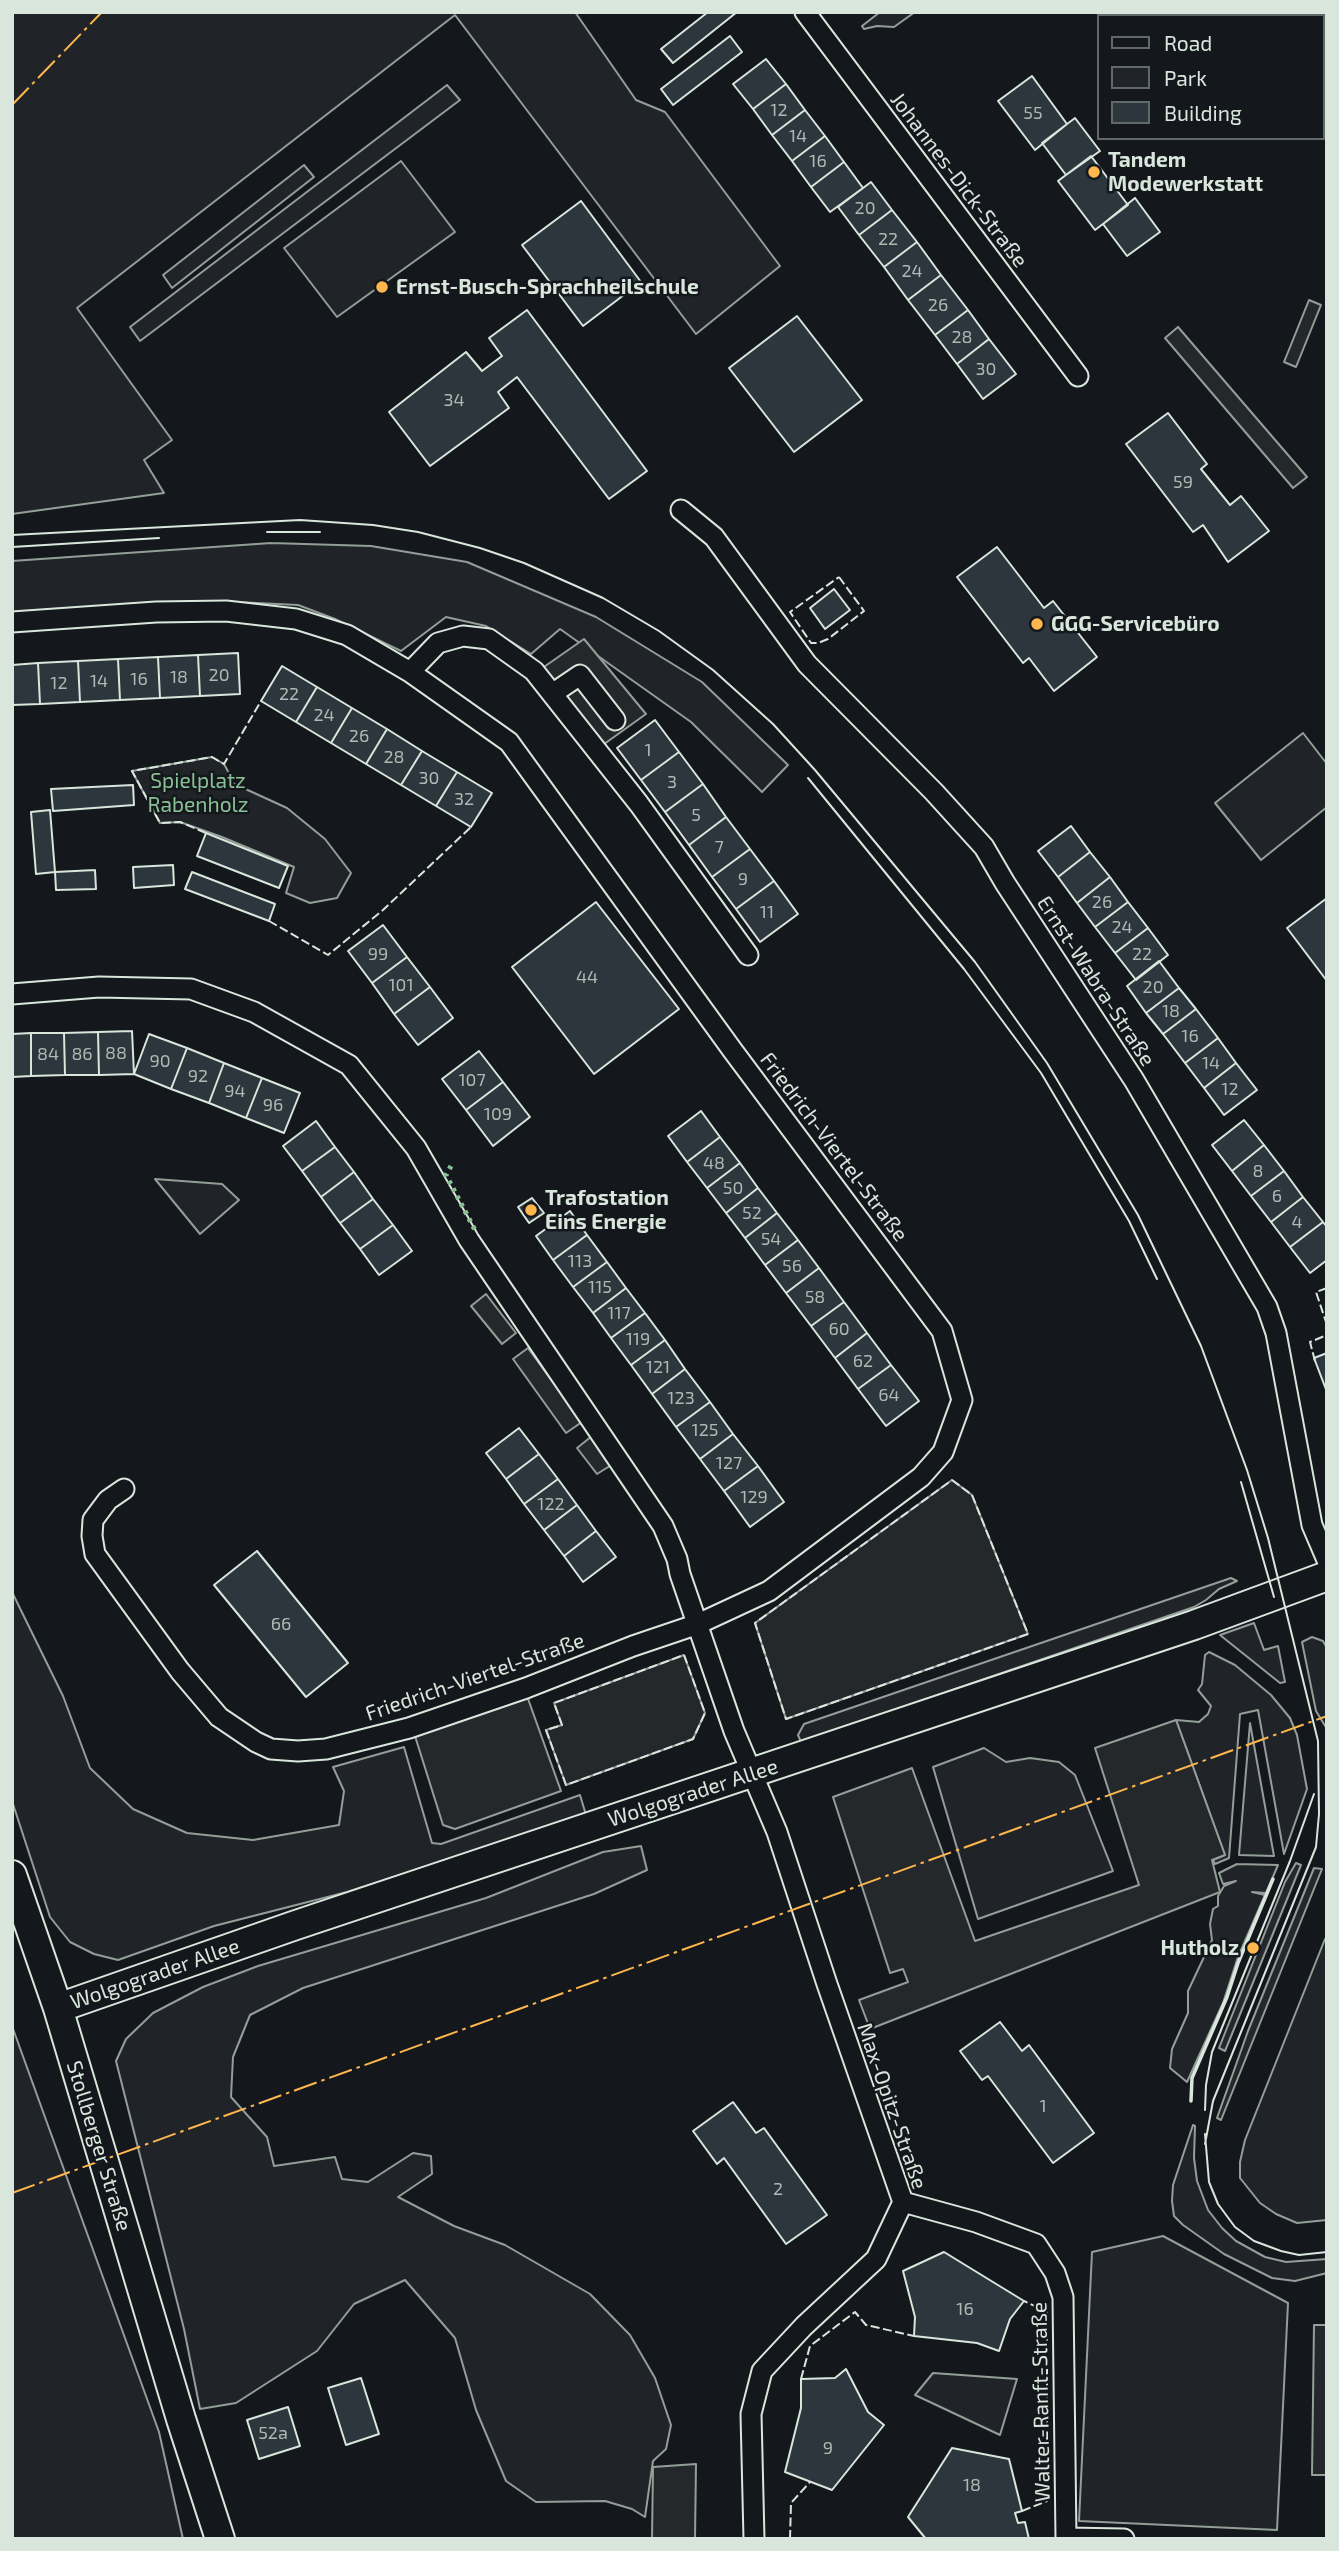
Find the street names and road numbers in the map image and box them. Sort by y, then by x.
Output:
street label: Johannes-Dick-Straße [885,88,1033,272]
street label: Ernst-Wabra-Straße [1032,891,1160,1071]
street label: Friedrich-Viertel-Straße [755,1048,913,1246]
street label: Friedrich-Viertel-Straße [362,1628,588,1726]
street label: Wolgograder Allee [605,1754,781,1832]
street label: Wolgograder Allee [67,1933,243,2015]
street label: Max-Opitz-Straße [852,2020,932,2192]
street label: Stollberger Straße [61,2058,137,2234]
street label: Walter-Ranft-Straße [1027,2302,1055,2502]

